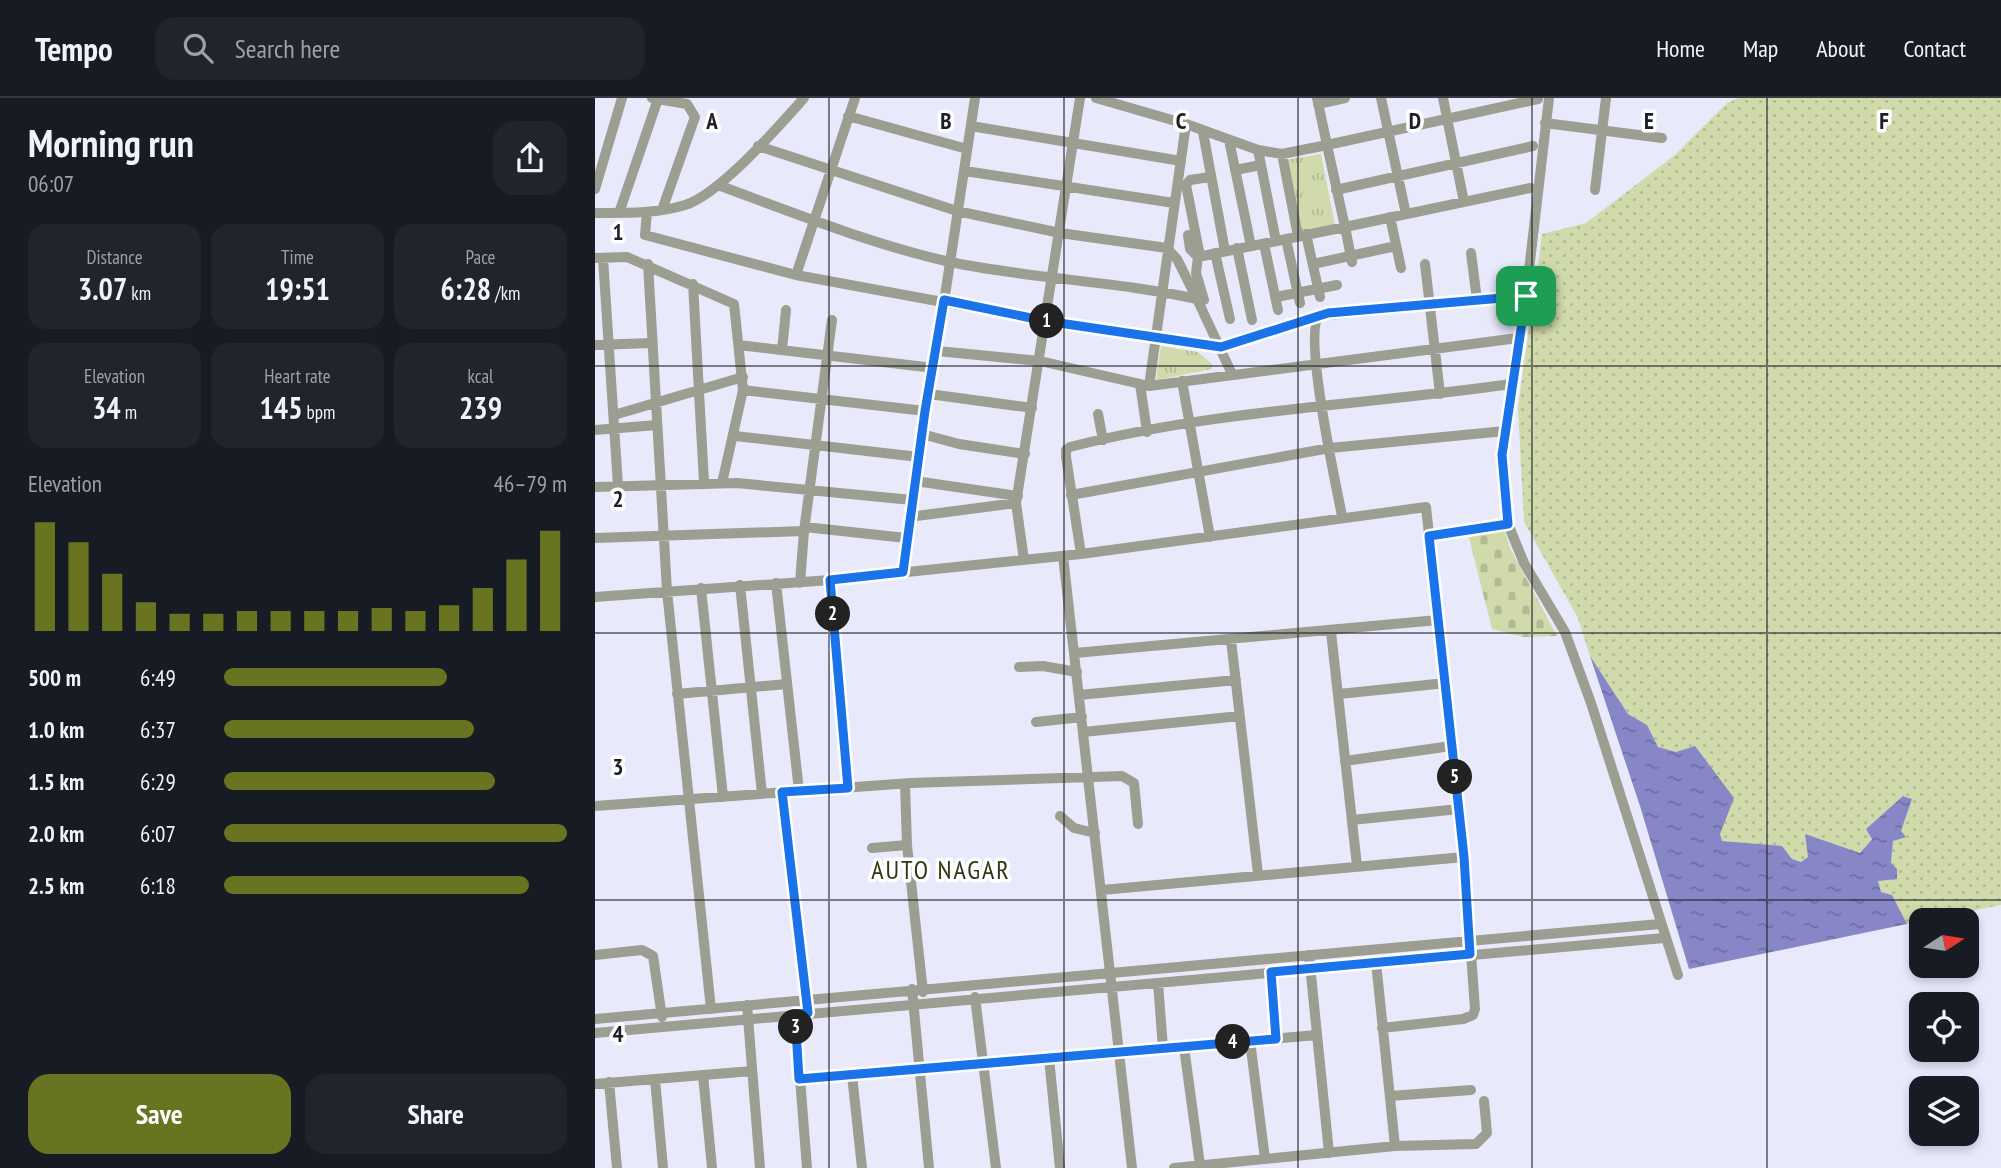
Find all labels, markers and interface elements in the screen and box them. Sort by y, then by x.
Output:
search box [155,17,645,80]
text: Tempo [35,27,113,70]
icon: search [179,29,217,67]
text: Search here [235,32,340,65]
text: Home [1656,33,1705,64]
text: Map [1743,33,1778,64]
text: About [1816,33,1865,64]
text: Contact [1903,33,1966,64]
text: A [705,106,718,135]
text: B [940,106,952,135]
text: C [1176,106,1187,135]
text: D [1409,106,1421,135]
text: E [1644,106,1654,135]
text: F [1879,106,1889,135]
text: Morning run [28,118,194,167]
button: share [493,121,567,195]
text: 06:07 [28,169,74,198]
text: 1 [613,217,624,246]
text: Distance [87,245,142,269]
text: Time [281,245,314,269]
text: Pace [466,245,495,269]
pin [1496,266,1556,326]
text: 3.07 [78,269,127,308]
text: 19:51 [265,269,330,308]
text: 6:28 [441,269,491,308]
icon: arrive [1507,277,1545,315]
text: km [127,281,151,305]
text: /km [491,281,520,305]
pin: 1 [1029,304,1065,339]
text: 1 [1042,308,1051,332]
text: Elevation [84,364,145,388]
text: Heart rate [264,364,331,388]
text: kcal [468,364,493,388]
text: 34 [92,388,121,427]
text: 145 [260,388,303,427]
text: 239 [459,388,502,427]
text: m [121,400,137,424]
text: bpm [303,400,335,424]
text: Elevation [28,469,102,498]
text: 46–79 m [494,469,567,498]
text: 2 [613,484,624,513]
pin: 2 [815,596,851,632]
text: 2 [828,601,837,625]
text: 500 m [28,663,81,692]
text: 6:49 [140,663,176,692]
text: 1.0 km [28,715,84,744]
text: 6:37 [140,715,176,744]
text: 3 [613,752,624,781]
pin: 5 [1437,760,1473,794]
text: 5 [1450,764,1459,788]
text: 1.5 km [28,767,84,796]
text: 6:29 [140,767,176,796]
text: 2.0 km [28,819,84,848]
text: 6:07 [140,819,176,848]
district label: AUTO NAGAR [871,853,1011,886]
text: 2.5 km [28,871,84,900]
text: 6:18 [140,871,176,900]
north arrow [1909,908,1979,978]
map controls [1909,908,1979,1146]
button: locate [1909,992,1979,1062]
pin: 3 [779,1010,813,1044]
text: 3 [791,1014,800,1038]
text: 4 [613,1019,624,1048]
pin: 4 [1215,1024,1251,1060]
text: 4 [1228,1029,1237,1053]
button: Save [28,1074,291,1154]
button: Share [305,1074,567,1154]
button: layers [1909,1076,1979,1146]

